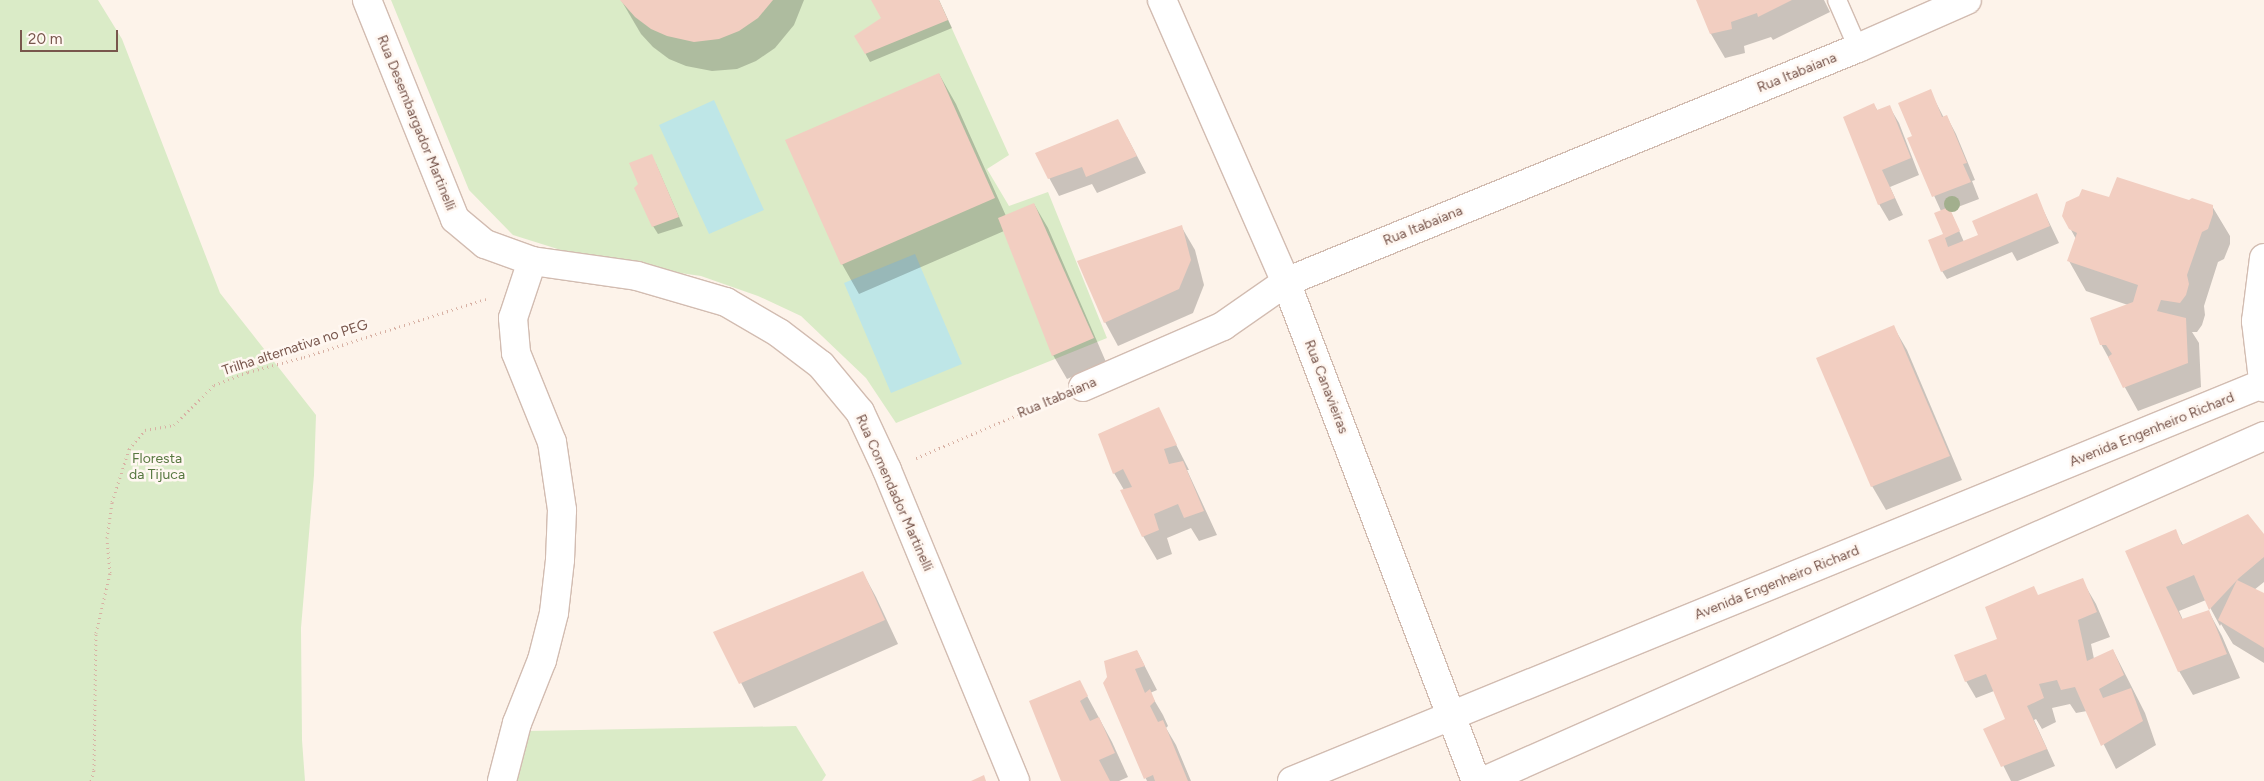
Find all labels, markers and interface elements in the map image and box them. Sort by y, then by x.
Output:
scale bar [22,20,120,52]
text: 20 m [28,30,62,48]
street label: Rua Desembargador Martinelli [373,33,459,213]
street label: Rua Itabaiana [1755,49,1839,97]
street label: Rua Itabaiana [1381,202,1465,250]
street label: Trilha alternativa no PEG [220,317,370,379]
street label: Rua Canavieiras [1300,338,1352,436]
street label: Rua Itabaiana [1015,374,1099,422]
street label: Avenida Engenheiro Richard [2067,389,2237,471]
street label: Rua Comendador Martinelli [852,412,936,574]
park label: Floresta da Tijuca [129,451,185,484]
street label: Avenida Engenheiro Richard [1692,542,1862,624]

